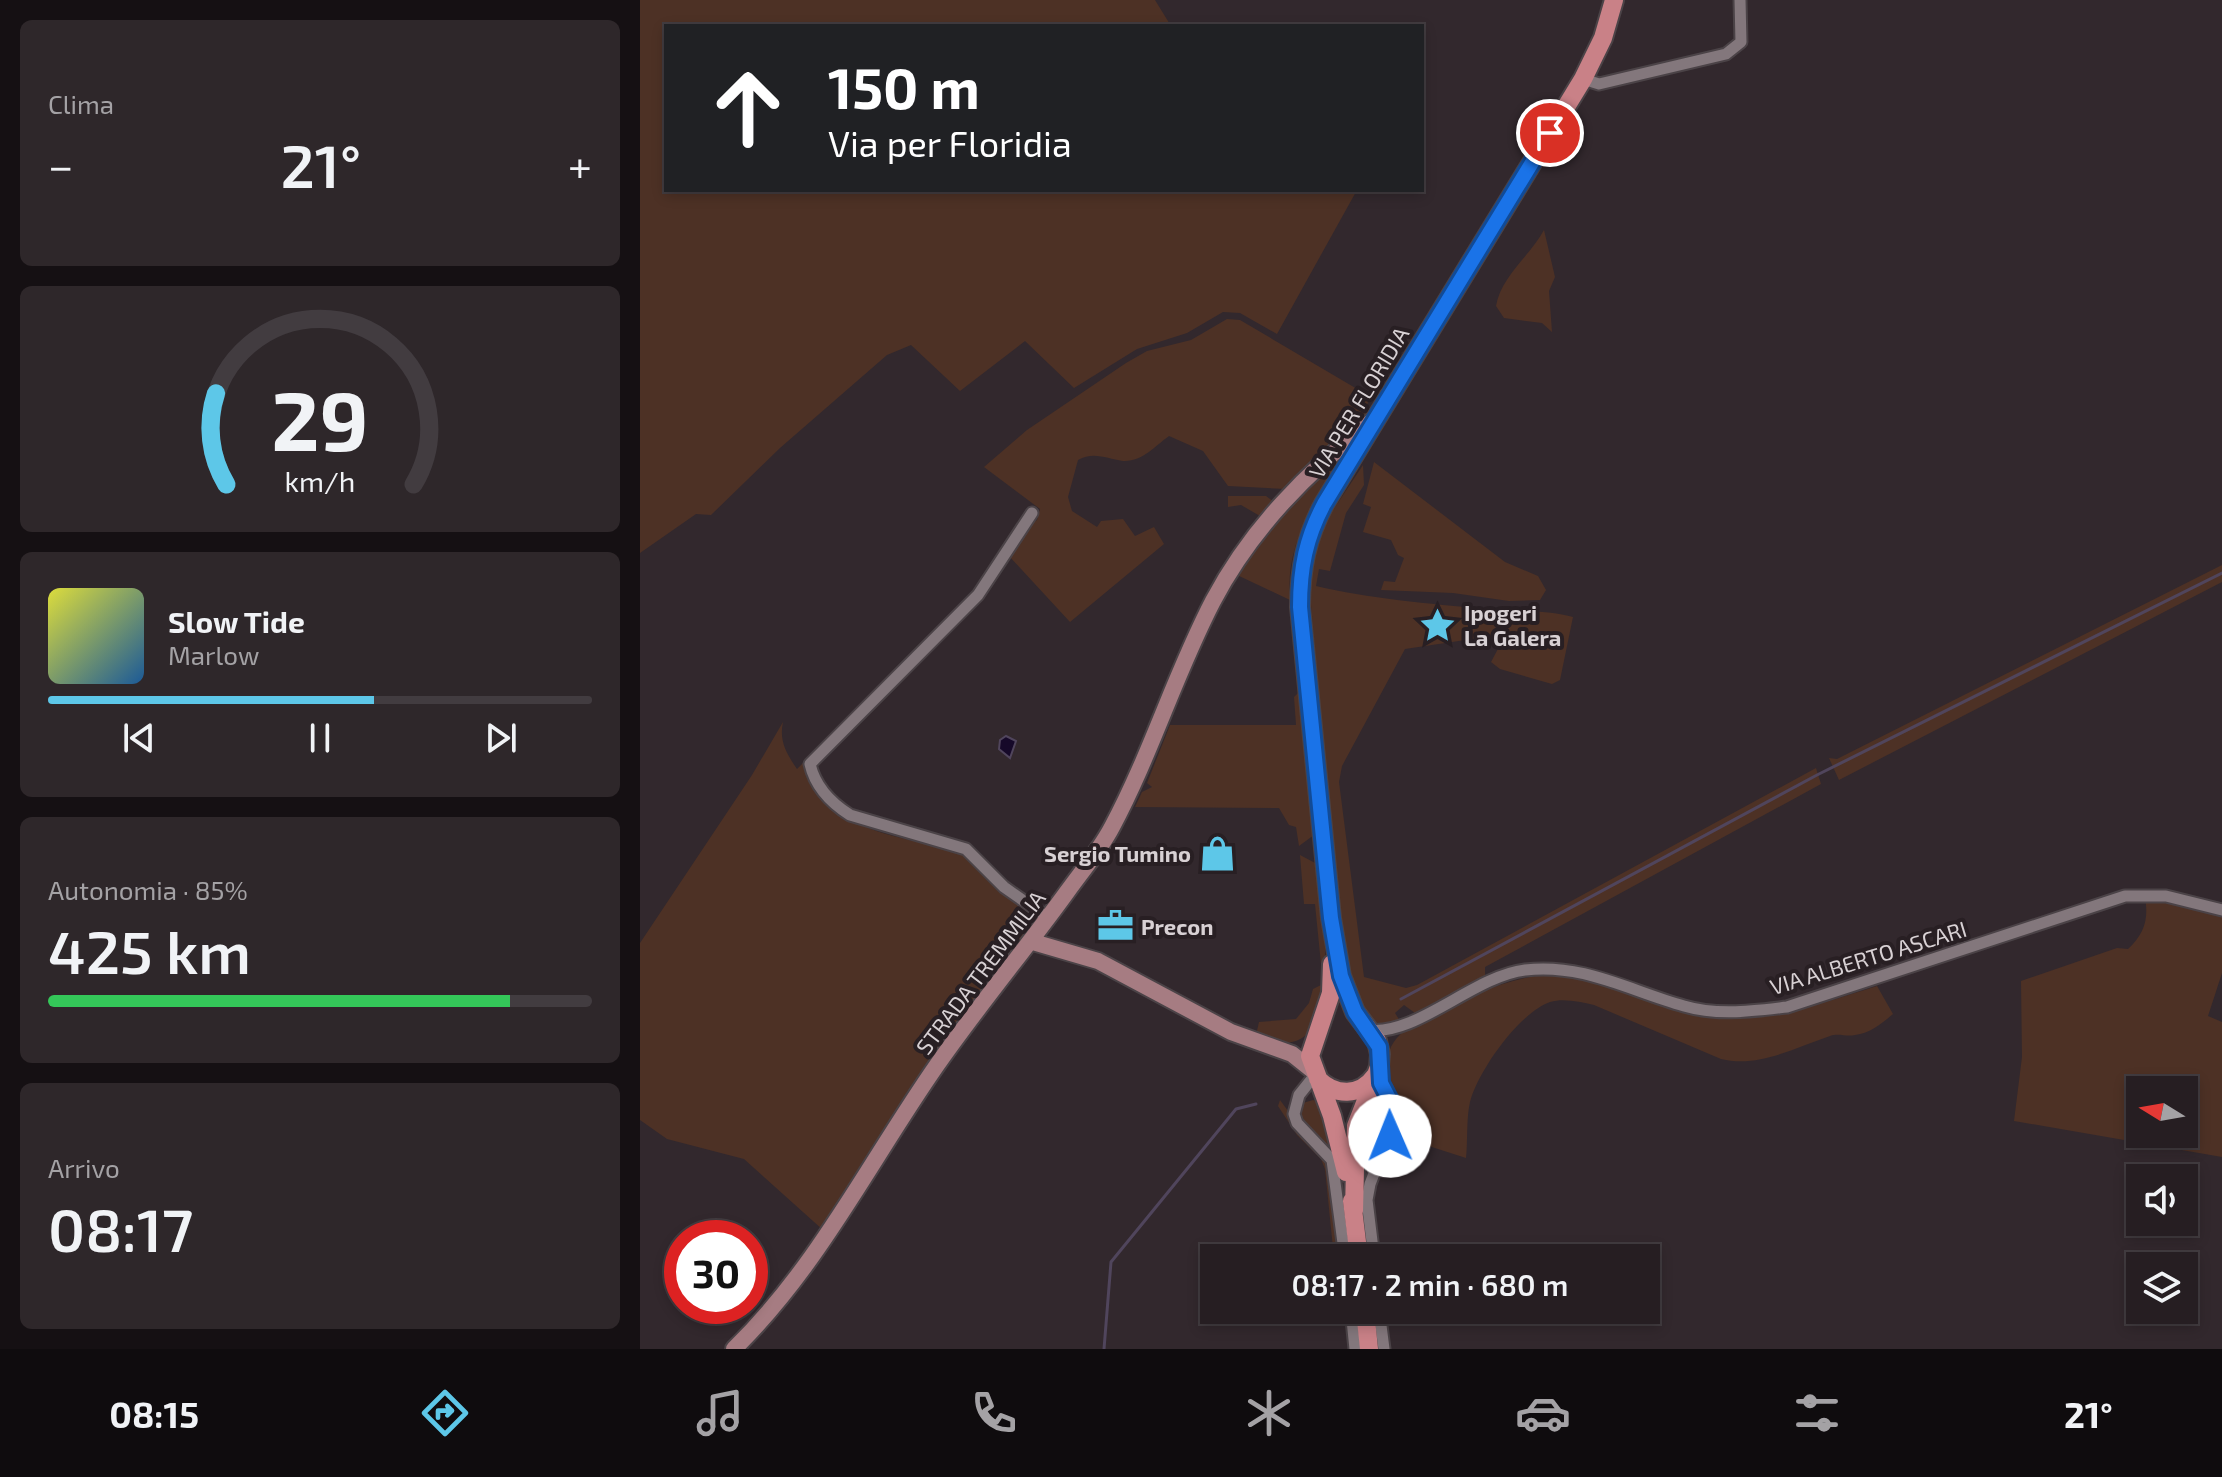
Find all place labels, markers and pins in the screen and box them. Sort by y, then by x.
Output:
pin [1516,99,1584,167]
place label: Ipogeri La Galera [1464,599,1561,650]
place icon: Ipogeri La Galera [1419,606,1457,644]
shop icon: Sergio Tumino [1198,834,1236,872]
place label: Sergio Tumino [1044,840,1191,866]
office icon: Precon [1096,907,1134,945]
place label: Precon [1141,913,1213,939]

